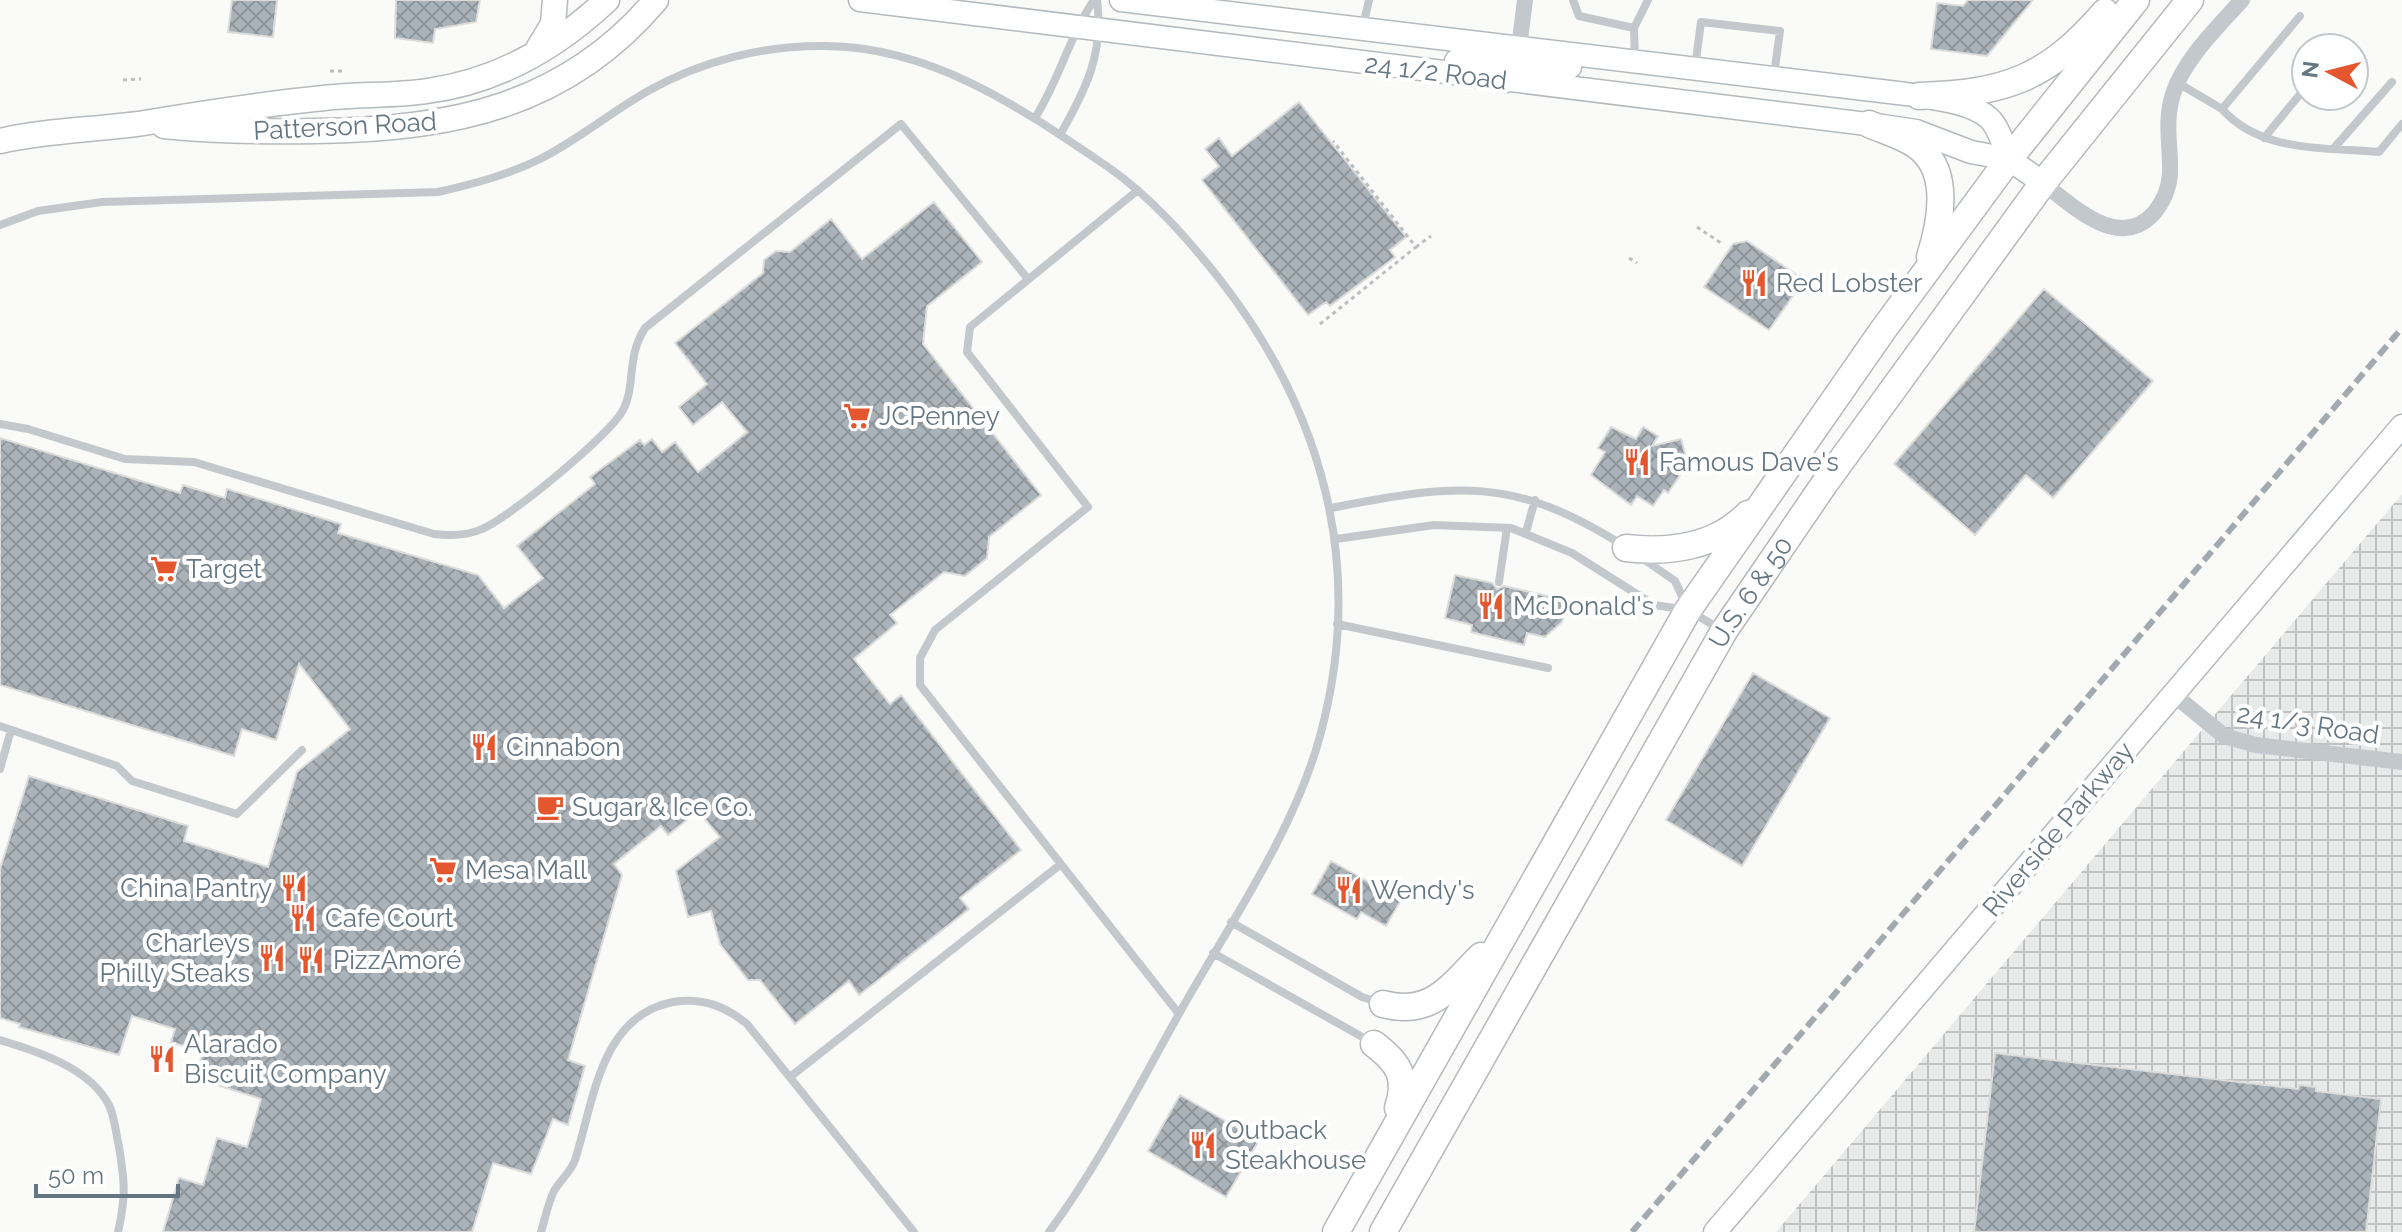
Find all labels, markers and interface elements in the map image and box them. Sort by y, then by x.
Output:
north arrow [2290,32,2370,112]
street label: 24 1/2 Road [1363,48,1509,96]
text: N [2296,60,2324,79]
street label: Patterson Road [252,106,438,146]
restaurant icon: Red Lobster [1739,268,1769,298]
place label: Red Lobster [1776,268,1922,298]
supermarket icon: JCPenney [842,401,872,431]
place label: JCPenney [879,401,1000,431]
restaurant icon: Famous Dave's [1622,447,1652,477]
place label: Famous Dave's [1659,447,1839,477]
street label: U.S. 6 & 50 [1703,531,1799,653]
supermarket icon: Target [149,554,179,584]
place label: Target [186,554,262,584]
restaurant icon: McDonald's [1476,591,1506,621]
place label: McDonald's [1513,591,1654,621]
street label: 24 1/3 Road [2235,698,2381,750]
restaurant icon: Cinnabon [469,732,499,762]
place label: Cinnabon [506,732,621,762]
street label: Riverside Parkway [1976,736,2140,922]
cafe icon: Sugar & Ice Co. [535,792,565,822]
place label: Sugar & Ice Co. [572,792,753,822]
supermarket icon: Mesa Mall [428,855,458,885]
place label: Mesa Mall [465,855,588,885]
place label: China Pantry [120,873,272,903]
restaurant icon: China Pantry [279,873,309,903]
restaurant icon: Wendy's [1334,875,1364,905]
place label: Wendy's [1371,875,1475,905]
restaurant icon: Cafe Court [288,903,318,933]
place label: Cafe Court [325,903,454,933]
place label: Charleys Philly Steaks [99,928,250,988]
restaurant icon: Charleys Philly Steaks [257,943,287,973]
restaurant icon: PizzAmoré [296,945,326,975]
place label: PizzAmoré [333,945,461,975]
place label: Alarado Biscuit Company [184,1029,387,1089]
restaurant icon: Alarado Biscuit Company [147,1044,177,1074]
place label: Outback Steakhouse [1225,1115,1366,1175]
restaurant icon: Outback Steakhouse [1188,1130,1218,1160]
scale bar [36,1148,178,1198]
text: 50 m [48,1161,104,1190]

